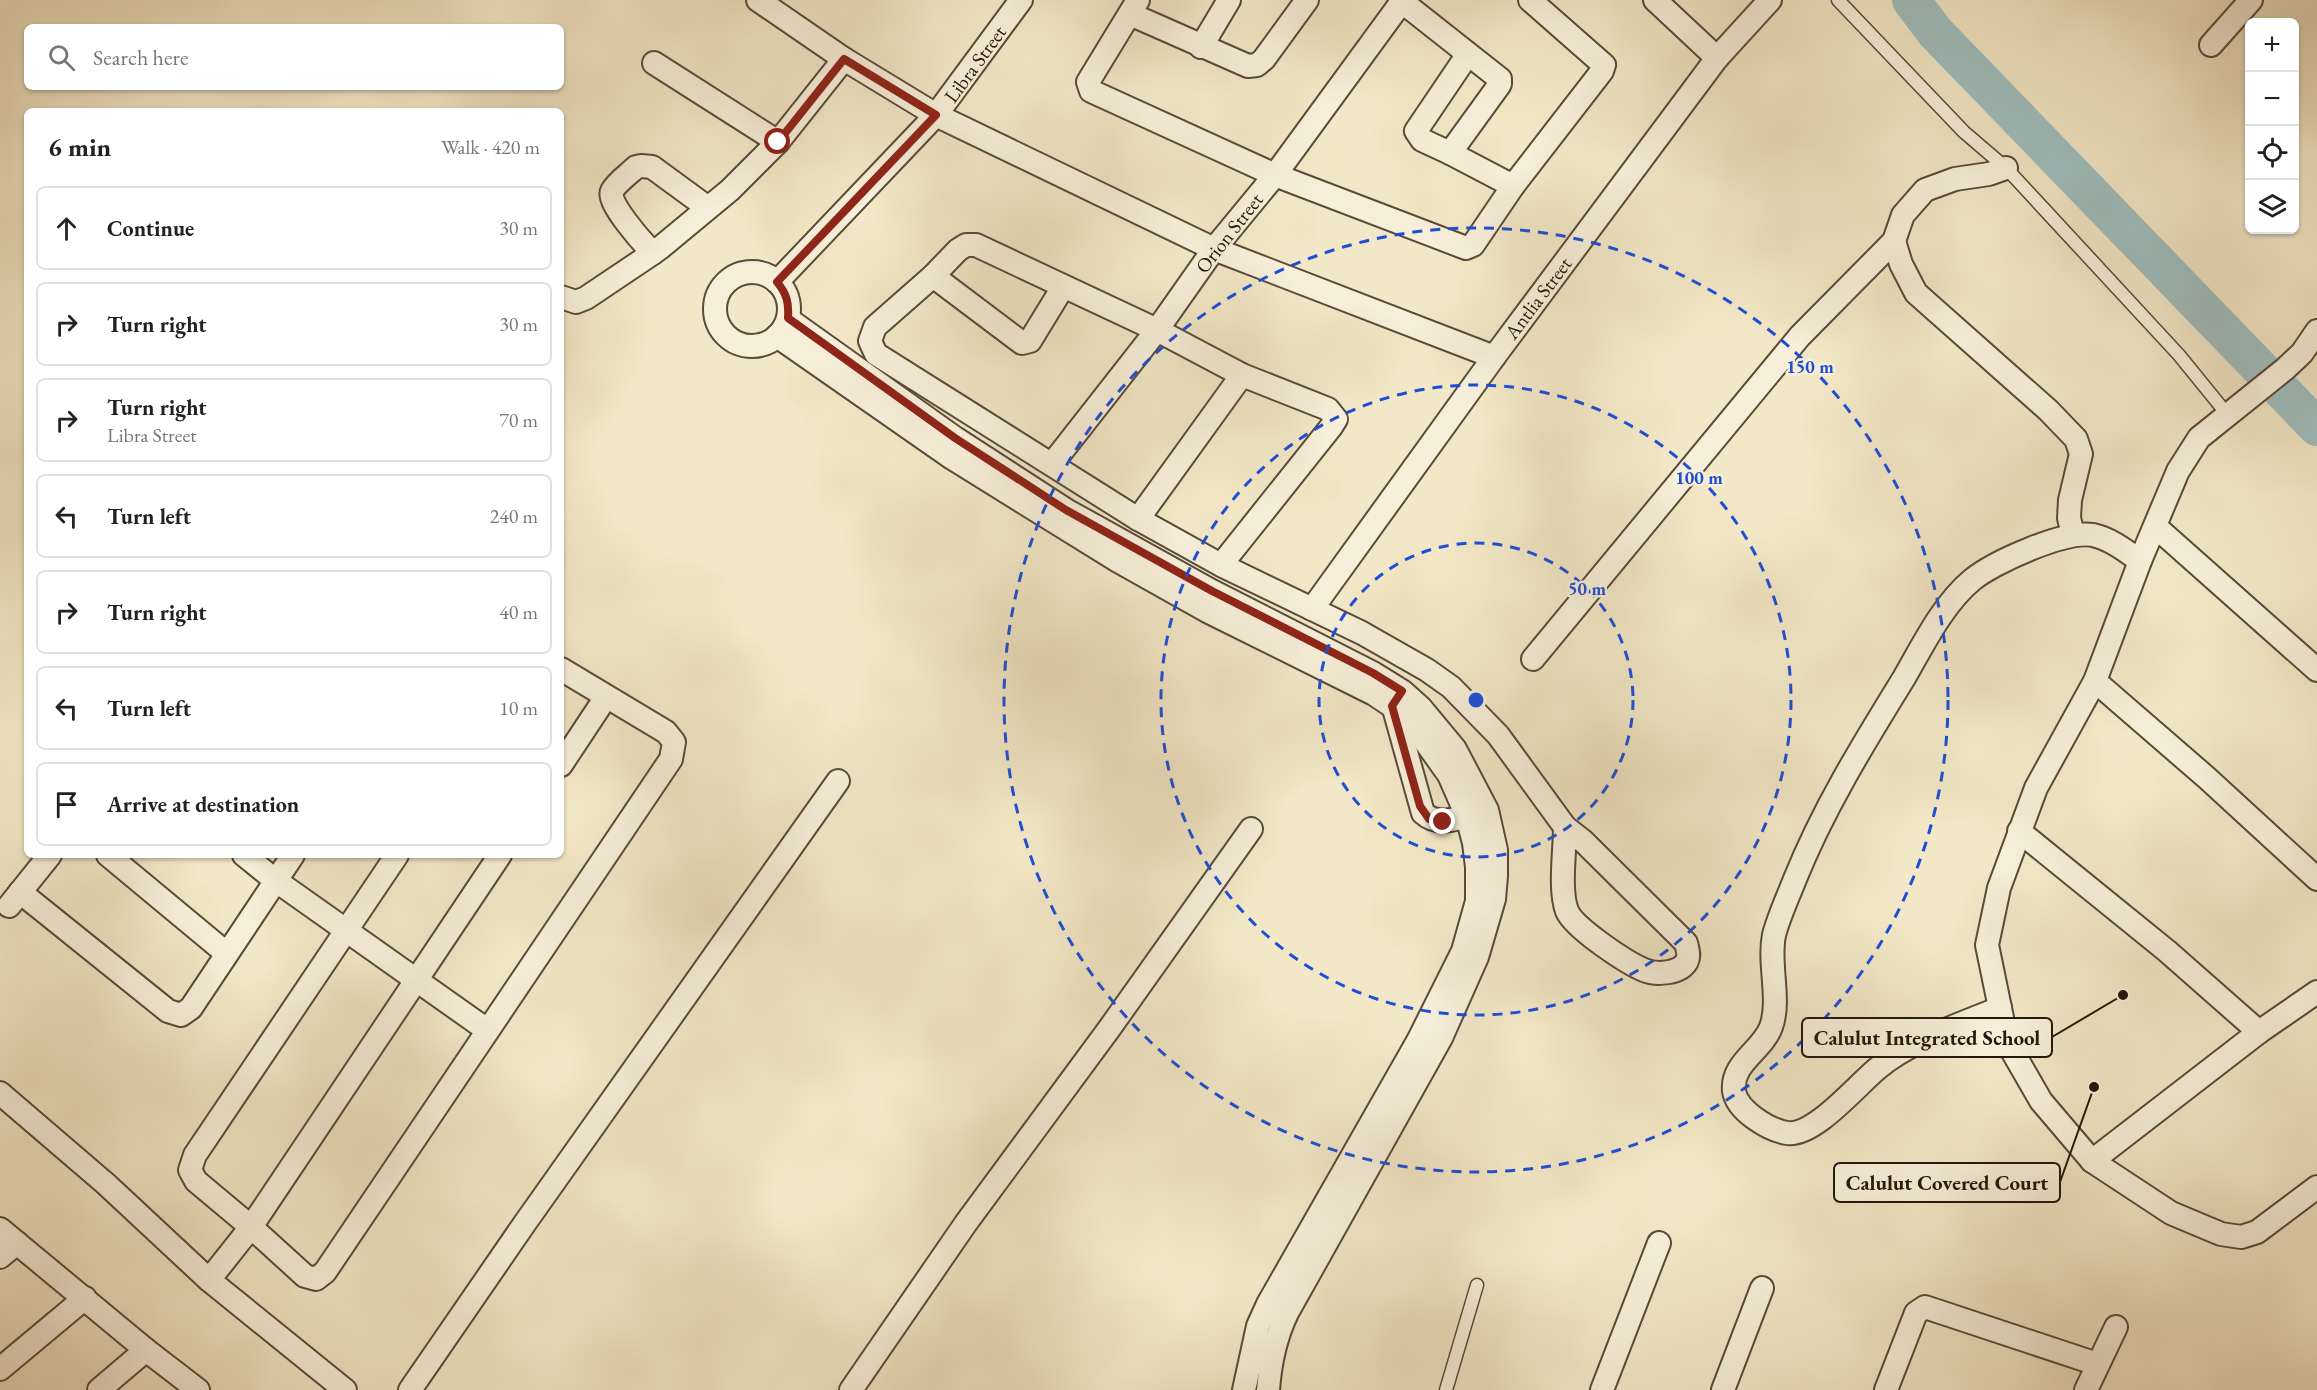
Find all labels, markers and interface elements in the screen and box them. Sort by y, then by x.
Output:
map controls [2245,18,2299,234]
button: + [2245,18,2299,72]
street label: Libra Street [938,20,1012,108]
search box [24,24,564,90]
icon: search [45,41,78,74]
text: Search here [93,43,188,72]
button: − [2245,72,2299,126]
button: locate [2245,126,2299,180]
route start [764,128,790,154]
text: 6 min [48,130,111,164]
text: Walk · 420 m [441,134,540,160]
button: layers [2245,180,2299,234]
street label: Orion Street [1189,187,1269,279]
icon: ahead [50,212,83,245]
text: Continue [107,214,194,243]
text: 30 m [499,215,538,241]
street label: Antlia Street [1498,251,1578,345]
icon: right [50,308,83,341]
text: Turn right [107,310,206,339]
text: 30 m [499,311,538,337]
text: 150 m [1786,355,1834,378]
text: Turn right [107,393,206,422]
icon: right [50,404,83,437]
text: 70 m [499,407,538,433]
text: Libra Street [107,422,196,448]
text: 100 m [1675,466,1723,489]
icon: left [50,500,83,533]
text: Turn left [107,502,191,531]
text: 240 m [490,503,538,529]
text: 50 m [1568,577,1606,600]
icon: right [50,596,83,629]
text: Turn right [107,598,206,627]
text: 40 m [499,599,538,625]
centre of rings [1466,690,1486,710]
icon: left [50,692,83,725]
text: Turn left [107,694,191,723]
text: 10 m [499,695,538,721]
icon: arrive [50,788,83,821]
text: Arrive at destination [107,790,299,819]
route end [1429,808,1455,834]
callout: Calulut Integrated School [1802,1018,2052,1057]
text: Calulut Integrated School [1814,1024,2040,1051]
callout: Calulut Covered Court [1834,1163,2060,1202]
text: Calulut Covered Court [1846,1169,2048,1196]

